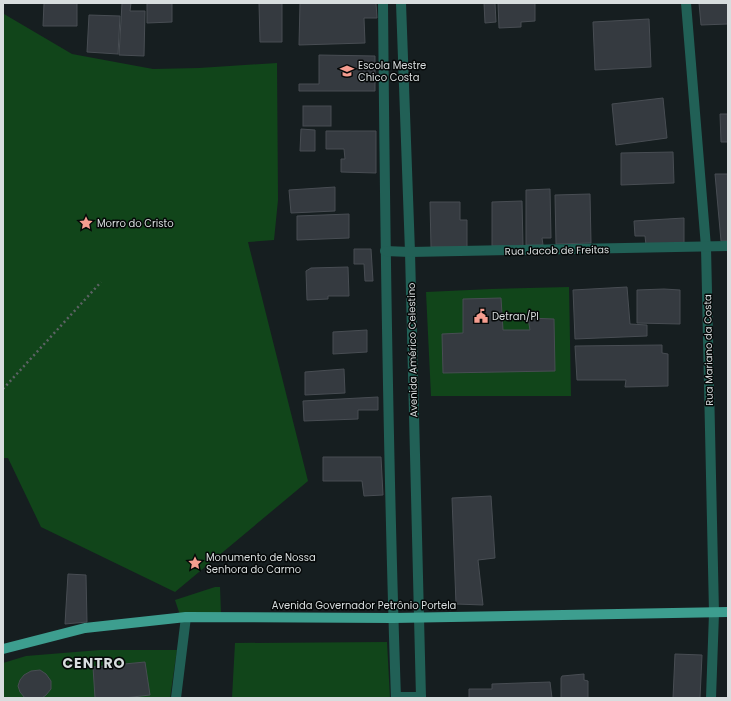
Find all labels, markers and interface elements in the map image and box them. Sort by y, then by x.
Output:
place label: Escola Mestre Chico Costa [358,58,426,85]
school or university icon: Escola Mestre Chico Costa [339,63,355,79]
place icon: Morro do Cristo [78,215,94,231]
place label: Morro do Cristo [97,216,174,231]
street label: Rua Jacob de Freitas [505,242,609,259]
street label: Avenida Américo Celestino [404,282,421,418]
street label: Rua Mariano da Costa [700,294,717,406]
public building icon: Detran/PI [473,308,489,324]
place label: Detran/PI [492,309,539,324]
place label: Monumento de Nossa Senhora do Carmo [206,550,316,577]
place icon: Monumento de Nossa Senhora do Carmo [187,555,203,571]
street label: Avenida Governador Petrônio Portela [272,598,456,613]
district label: CENTRO [62,653,126,673]

